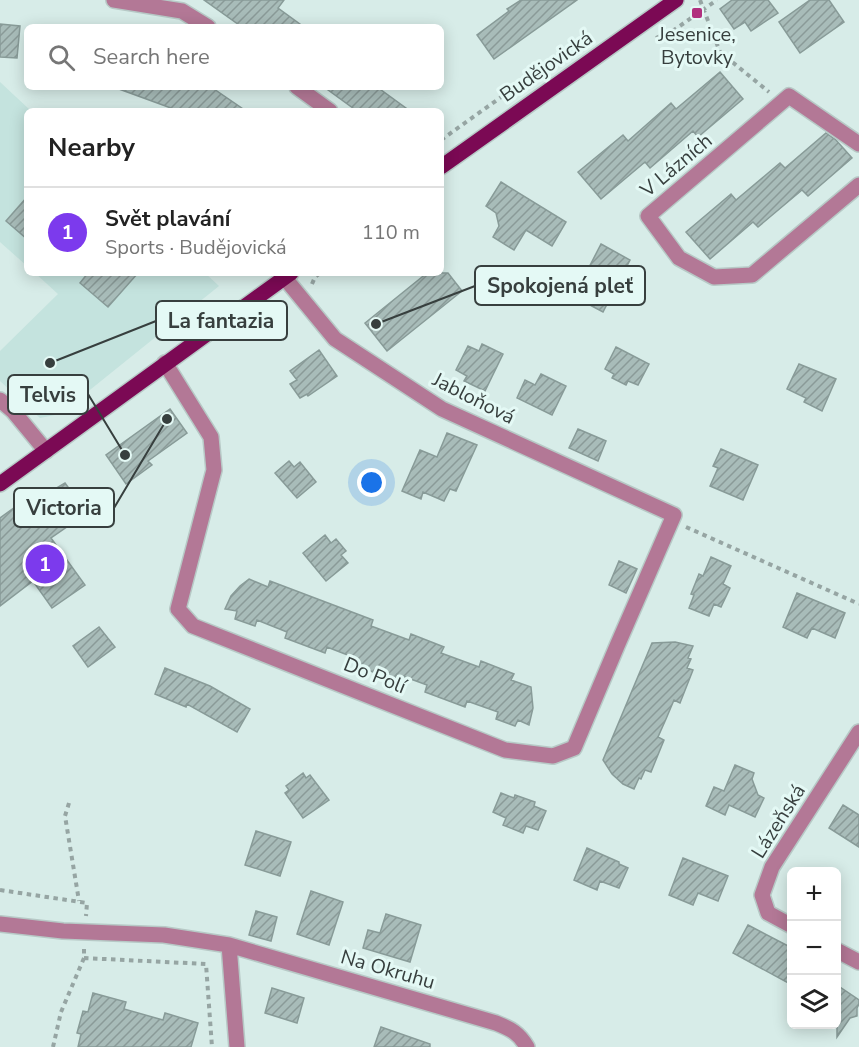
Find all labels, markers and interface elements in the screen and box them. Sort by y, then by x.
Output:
marker: Jesenice, Bytovky [690,6,704,20]
place label: Jesenice, Bytovky [657,21,736,71]
search box [24,24,444,90]
street label: Budějovická [495,25,598,108]
icon: search [45,41,78,74]
text: Search here [93,42,210,72]
street label: V Lázních [634,127,718,204]
text: Nearby [48,130,135,165]
text: Svět plavání [105,204,230,234]
text: 1 [62,219,74,246]
text: 110 m [362,219,420,246]
text: Sports · Budějovická [105,234,287,261]
callout: Spokojená pleť [475,266,645,305]
text: Spokojená pleť [487,272,634,300]
callout: La fantazia [156,301,287,340]
text: La fantazia [168,307,274,335]
street label: Jabloňová [427,366,519,431]
callout: Telvis [8,375,88,414]
text: Telvis [20,381,76,409]
your location [357,468,386,497]
callout: Victoria [14,488,114,527]
text: Victoria [25,494,102,522]
pin: 1 [26,542,64,586]
street label: Do Polí [340,651,411,701]
street label: Lázeňská [745,779,812,863]
map controls [787,867,841,1029]
button: + [787,867,841,921]
button: − [787,921,841,975]
street label: Na Okruhu [338,943,438,996]
button: layers [787,975,841,1029]

